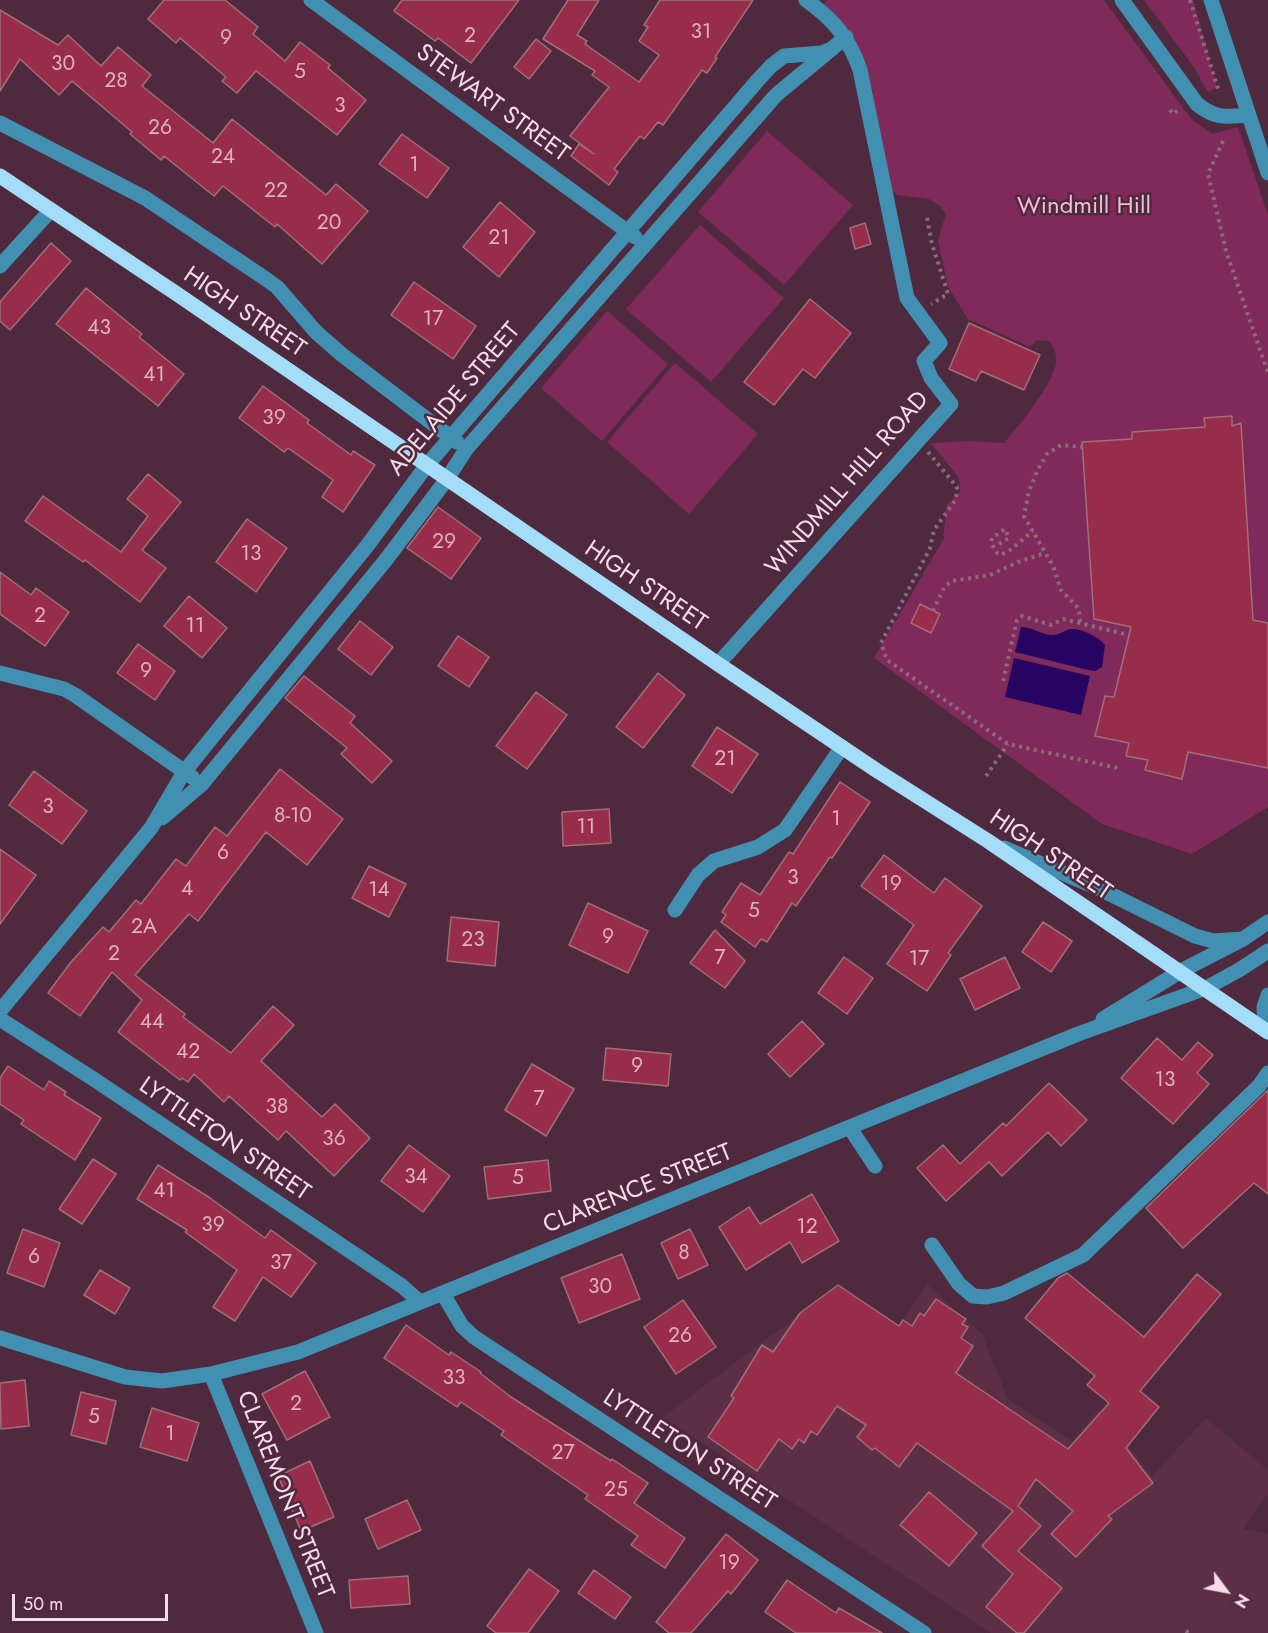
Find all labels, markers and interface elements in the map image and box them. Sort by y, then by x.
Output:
house number: 31 [691,20,711,46]
house number: 2 [464,24,476,50]
house number: 9 [220,26,232,52]
street label: STEWART STREET [410,39,574,169]
house number: 30 [51,52,75,78]
house number: 5 [294,60,306,86]
house number: 28 [104,69,128,95]
house number: 3 [334,94,346,120]
house number: 26 [148,116,172,142]
house number: 24 [211,145,235,171]
house number: 1 [409,153,419,179]
house number: 22 [264,179,288,205]
park label: Windmill Hill [1017,193,1151,221]
house number: 20 [317,211,341,237]
house number: 21 [488,226,510,252]
street label: HIGH STREET [177,262,311,364]
house number: 17 [423,307,443,333]
house number: 43 [87,316,111,342]
street label: ADELAIDE STREET [383,318,527,482]
house number: 41 [143,363,165,389]
street label: WINDMILL HILL ROAD [760,386,936,582]
house number: 39 [262,406,286,432]
house number: 29 [432,530,456,556]
street label: HIGH STREET [578,536,712,638]
house number: 13 [241,542,261,568]
house number: 2 [34,604,46,630]
house number: 11 [186,614,204,640]
house number: 9 [140,659,152,685]
house number: 21 [714,747,736,773]
house number: 3 [42,795,54,821]
house number: 8-10 [274,804,312,830]
street label: HIGH STREET [983,805,1117,907]
house number: 1 [831,807,841,833]
house number: 11 [577,815,595,841]
house number: 6 [217,841,229,867]
house number: 3 [787,866,799,892]
house number: 19 [880,872,902,898]
house number: 4 [181,877,193,903]
house number: 14 [368,878,390,904]
house number: 5 [748,899,760,925]
house number: 2A [131,915,157,941]
house number: 9 [602,925,614,951]
house number: 23 [461,928,485,954]
house number: 2 [108,942,120,968]
house number: 7 [714,946,726,972]
house number: 17 [909,947,929,973]
house number: 44 [140,1010,164,1036]
house number: 42 [176,1040,200,1066]
house number: 9 [631,1054,643,1080]
house number: 13 [1155,1068,1175,1094]
street label: LYTTLETON STREET [133,1072,315,1208]
house number: 7 [533,1087,545,1113]
house number: 38 [266,1095,288,1121]
house number: 36 [322,1127,346,1153]
street label: CLARENCE STREET [539,1139,737,1241]
house number: 34 [404,1165,428,1191]
house number: 5 [512,1166,524,1192]
house number: 41 [153,1179,175,1205]
house number: 39 [201,1213,225,1239]
house number: 12 [796,1215,818,1241]
house number: 8 [678,1241,690,1267]
house number: 6 [28,1245,40,1271]
house number: 37 [270,1251,292,1277]
house number: 30 [588,1275,612,1301]
house number: 26 [668,1324,692,1350]
house number: 33 [443,1366,465,1392]
street label: LYTTLETON STREET [597,1384,781,1518]
street label: CLAREMONT STREET [229,1387,339,1603]
house number: 2 [290,1392,302,1418]
house number: 5 [88,1405,100,1431]
house number: 1 [165,1422,175,1448]
house number: 27 [552,1441,574,1467]
house number: 25 [604,1478,628,1504]
house number: 19 [718,1551,740,1577]
north arrow [1196,1561,1256,1621]
scale bar [15,1582,171,1620]
text: N [1229,1589,1255,1612]
text: 50 m [23,1591,63,1617]

